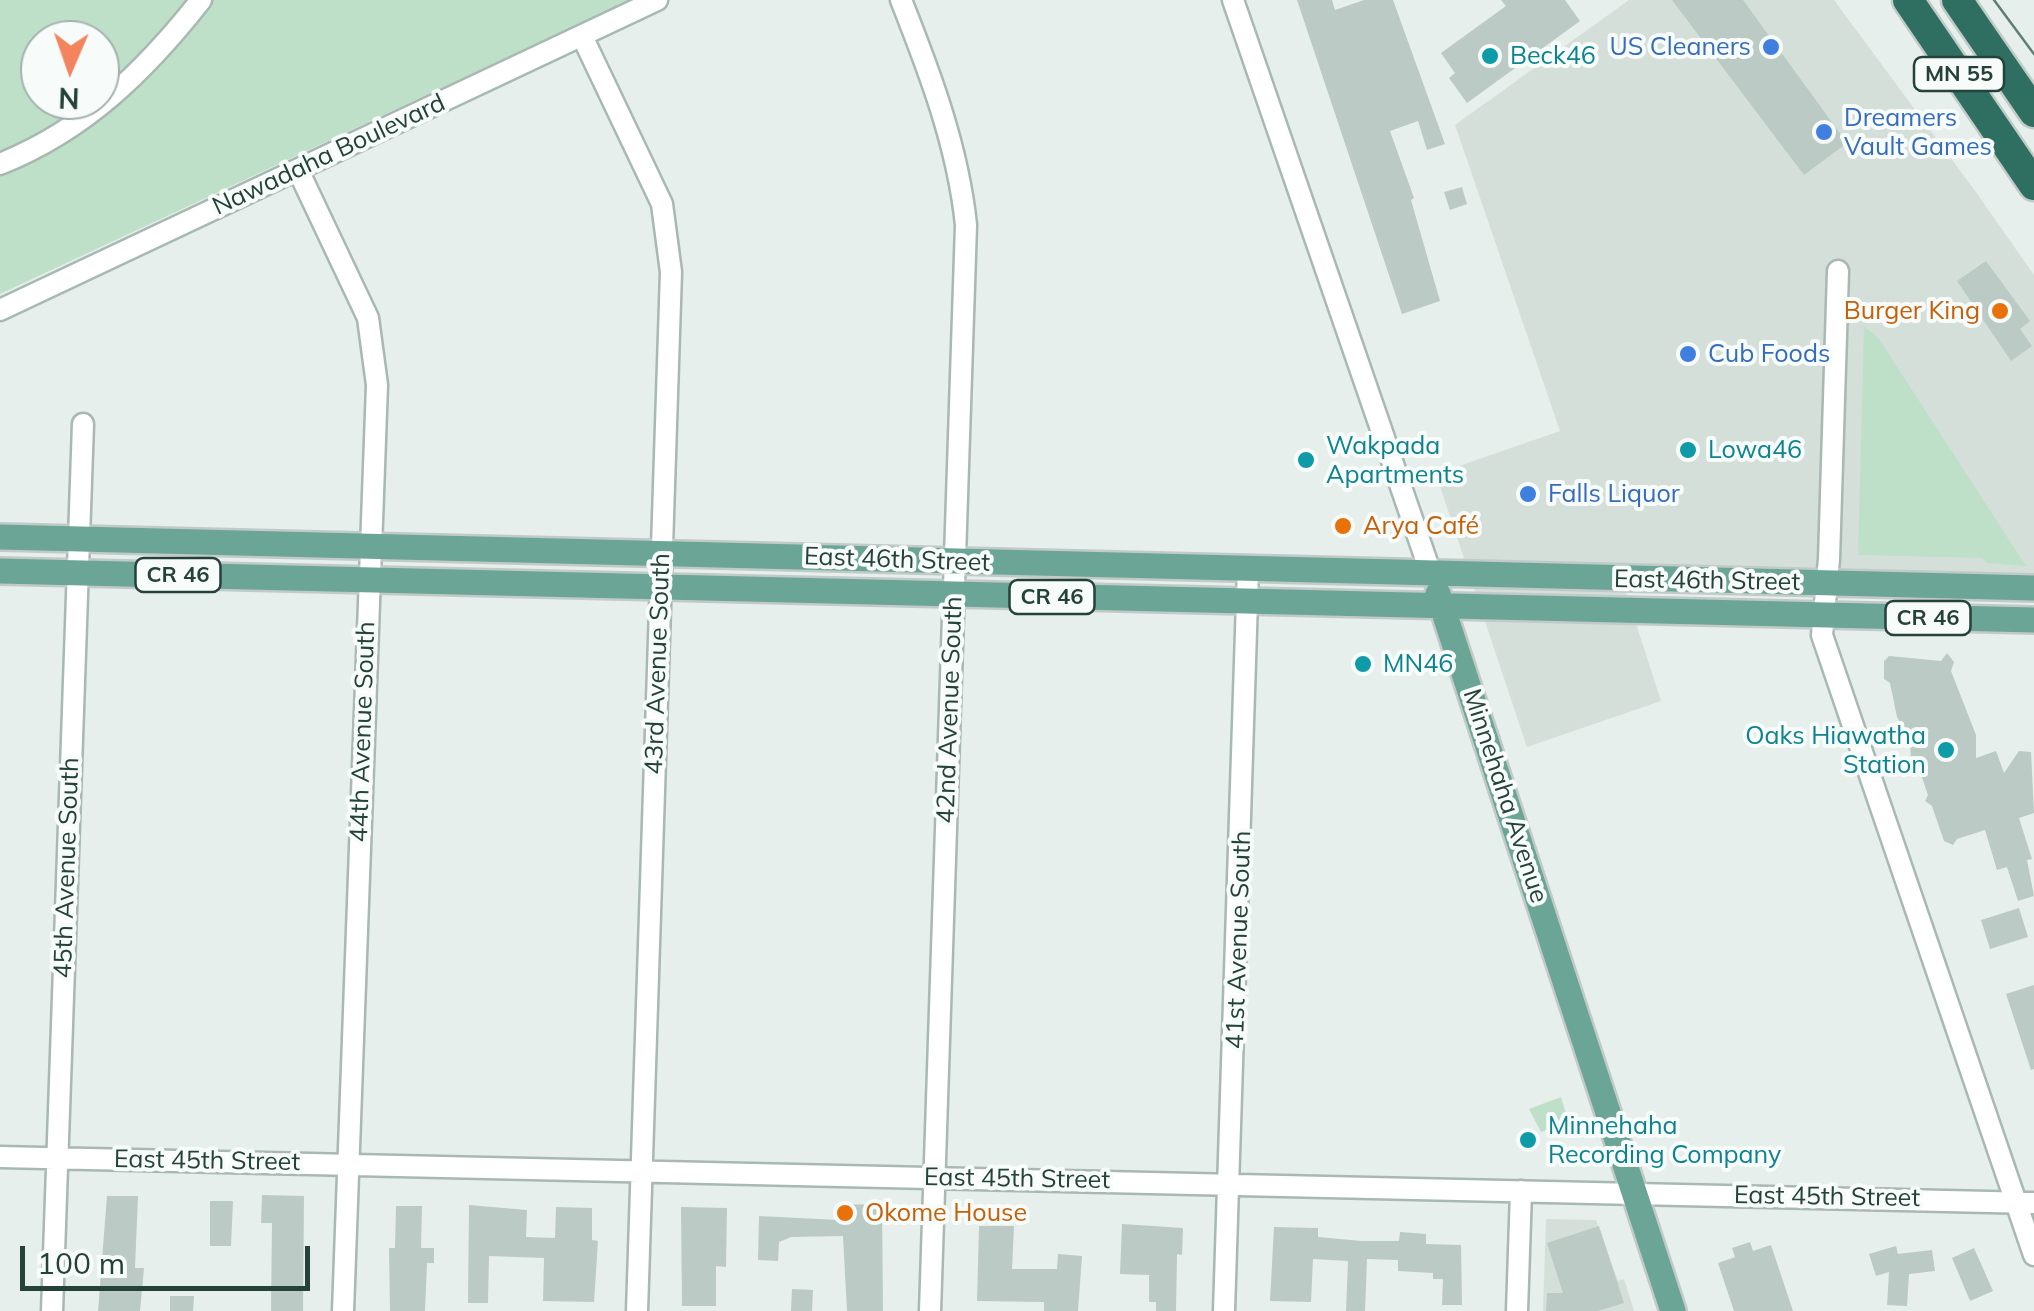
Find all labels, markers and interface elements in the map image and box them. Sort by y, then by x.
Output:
north arrow [20,20,120,120]
place label: US Cleaners [1609,32,1751,62]
marker: US Cleaners [1760,36,1782,58]
place label: Beck46 [1510,41,1596,71]
marker: Beck46 [1479,45,1501,67]
road number: MN 55 [1914,57,2004,91]
text: N [58,81,80,116]
street label: Nawadaha Boulevard [208,88,450,222]
place label: Dreamers Vault Games [1844,103,1992,162]
marker: Dreamers Vault Games [1813,121,1835,143]
place label: Burger King [1844,296,1980,326]
marker: Burger King [1989,300,2011,322]
place label: Cub Foods [1708,339,1830,369]
marker: Cub Foods [1677,343,1699,365]
place label: Wakpada Apartments [1326,431,1464,490]
place label: Lowa46 [1708,435,1802,465]
marker: Lowa46 [1677,439,1699,461]
marker: Wakpada Apartments [1295,449,1317,471]
place label: Falls Liquor [1548,479,1680,509]
marker: Falls Liquor [1517,483,1539,505]
place label: Arya Café [1363,511,1479,541]
marker: Arya Café [1332,515,1354,537]
street label: East 46th Street [803,542,991,578]
street label: 43rd Avenue South [639,553,677,775]
road number: CR 46 [136,558,220,592]
street label: East 46th Street [1614,564,1800,598]
road number: CR 46 [1010,580,1094,614]
street label: 42nd Avenue South [931,596,969,824]
road number: CR 46 [1886,601,1970,635]
street label: 44th Avenue South [344,621,382,843]
place label: MN46 [1383,649,1453,679]
marker: MN46 [1352,653,1374,675]
street label: Minnehaha Avenue [1456,685,1554,907]
place label: Oaks Hiawatha Station [1745,721,1926,780]
marker: Oaks Hiawatha Station [1935,739,1957,761]
street label: 45th Avenue South [48,757,86,979]
street label: 41st Avenue South [1220,830,1258,1050]
place label: Minnehaha Recording Company [1548,1111,1781,1170]
marker: Minnehaha Recording Company [1517,1129,1539,1151]
street label: East 45th Street [114,1144,300,1178]
street label: East 45th Street [924,1162,1110,1196]
street label: East 45th Street [1734,1180,1920,1214]
place label: Okome House [865,1198,1027,1228]
marker: Okome House [834,1202,856,1224]
scale bar [25,1226,315,1288]
text: 100 m [37,1244,125,1282]

